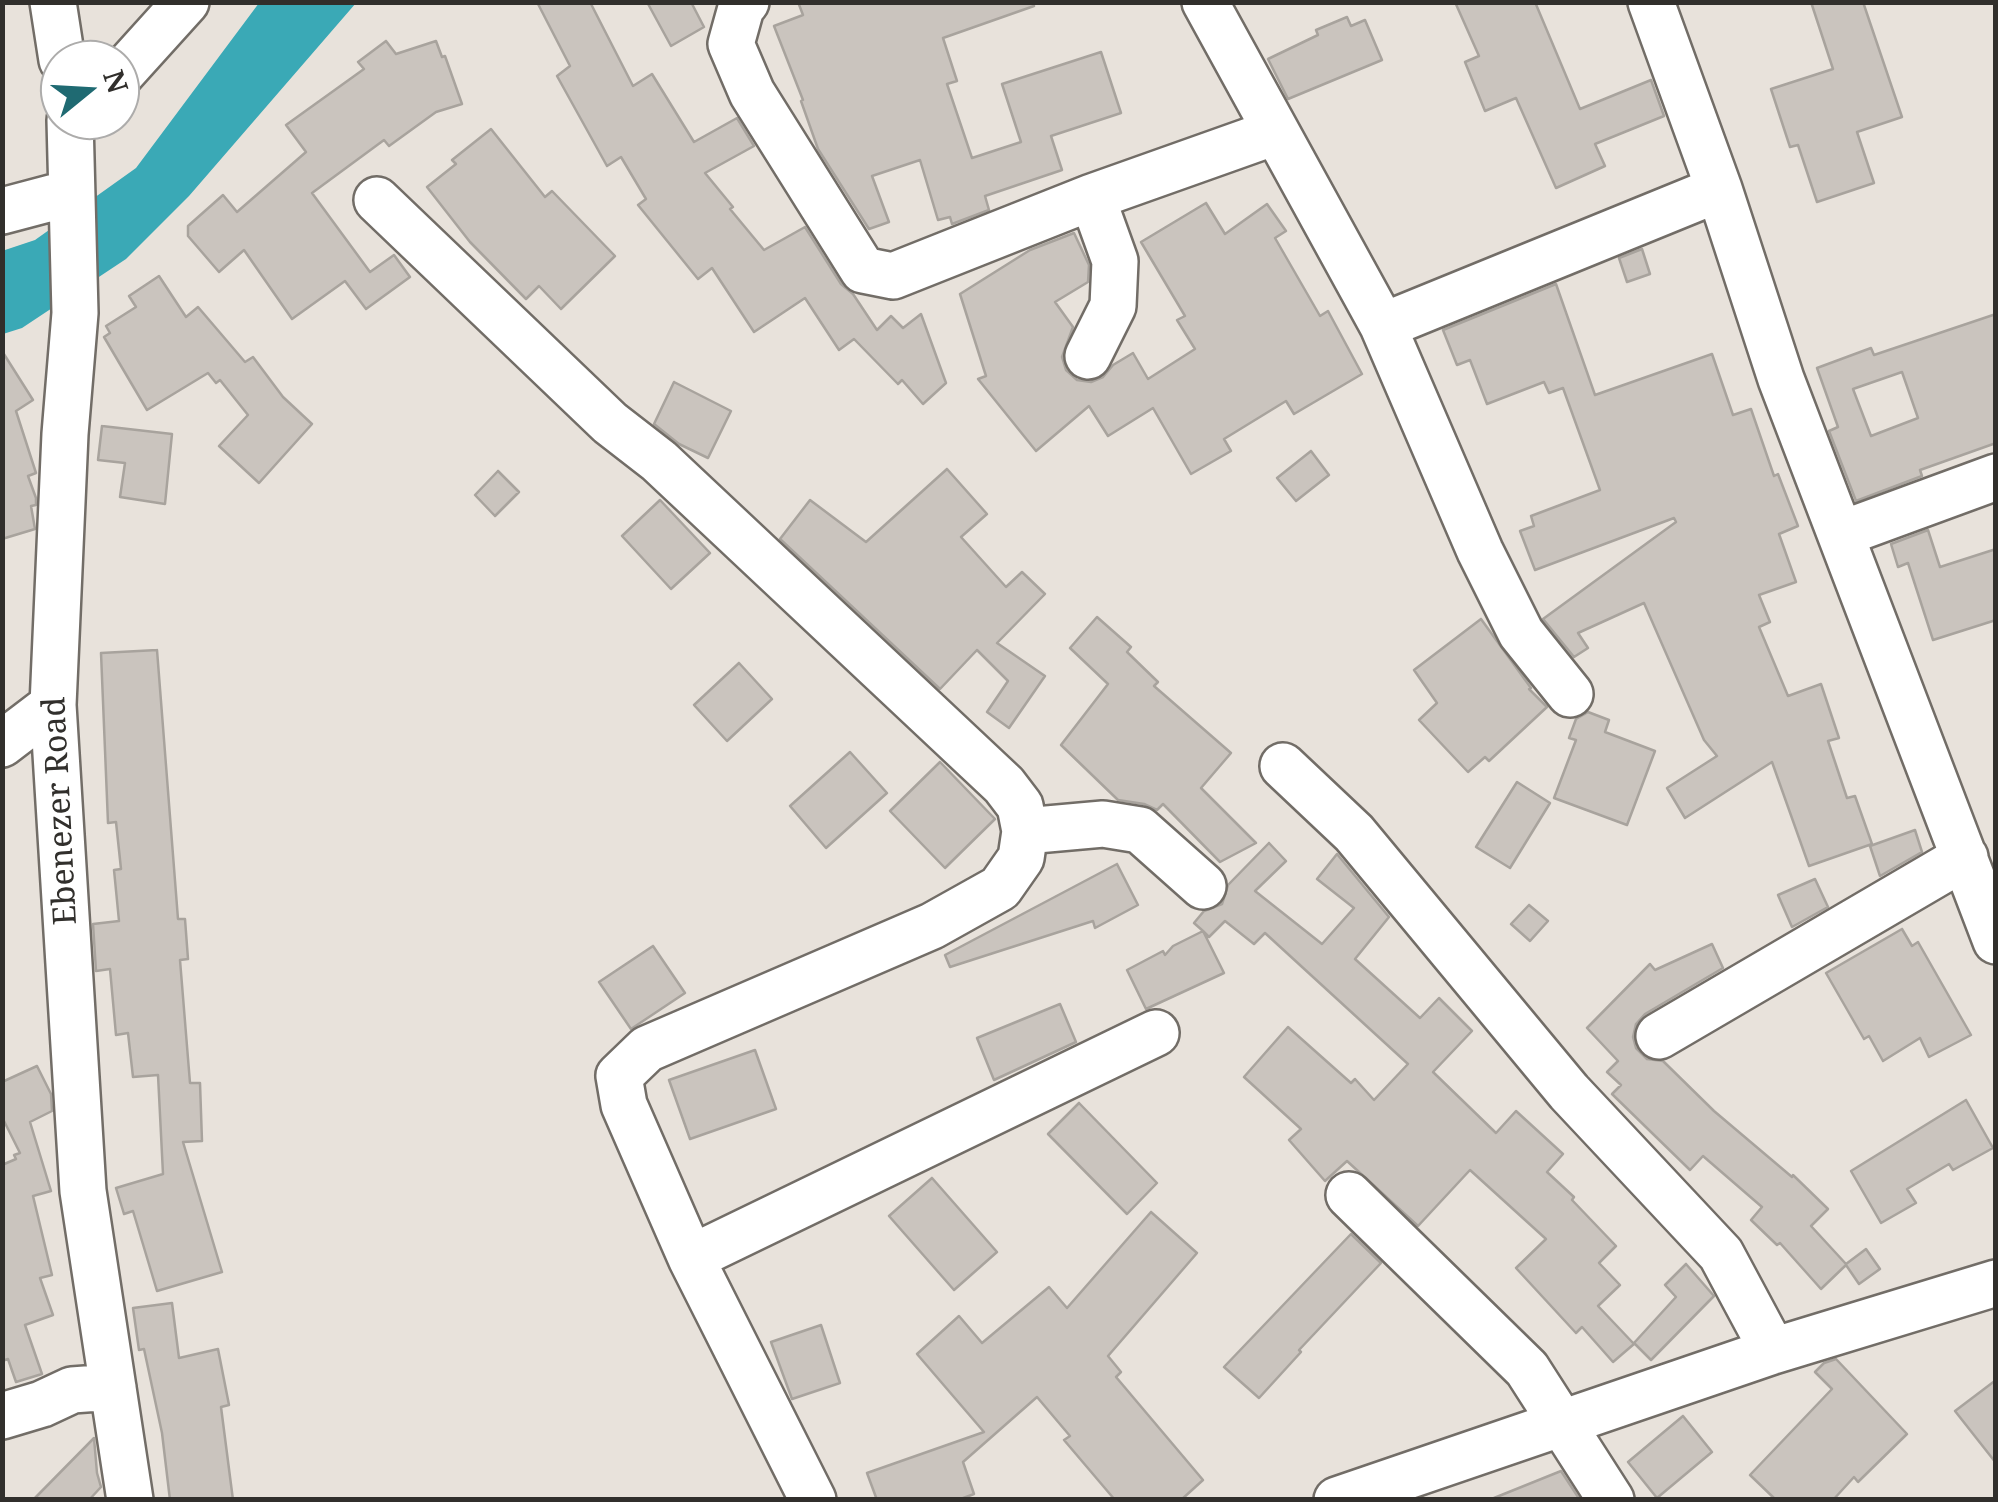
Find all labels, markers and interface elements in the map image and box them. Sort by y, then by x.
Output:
north arrow [40,40,140,140]
text: N [95,65,138,98]
street label: Ebenezer Road [36,696,86,926]

